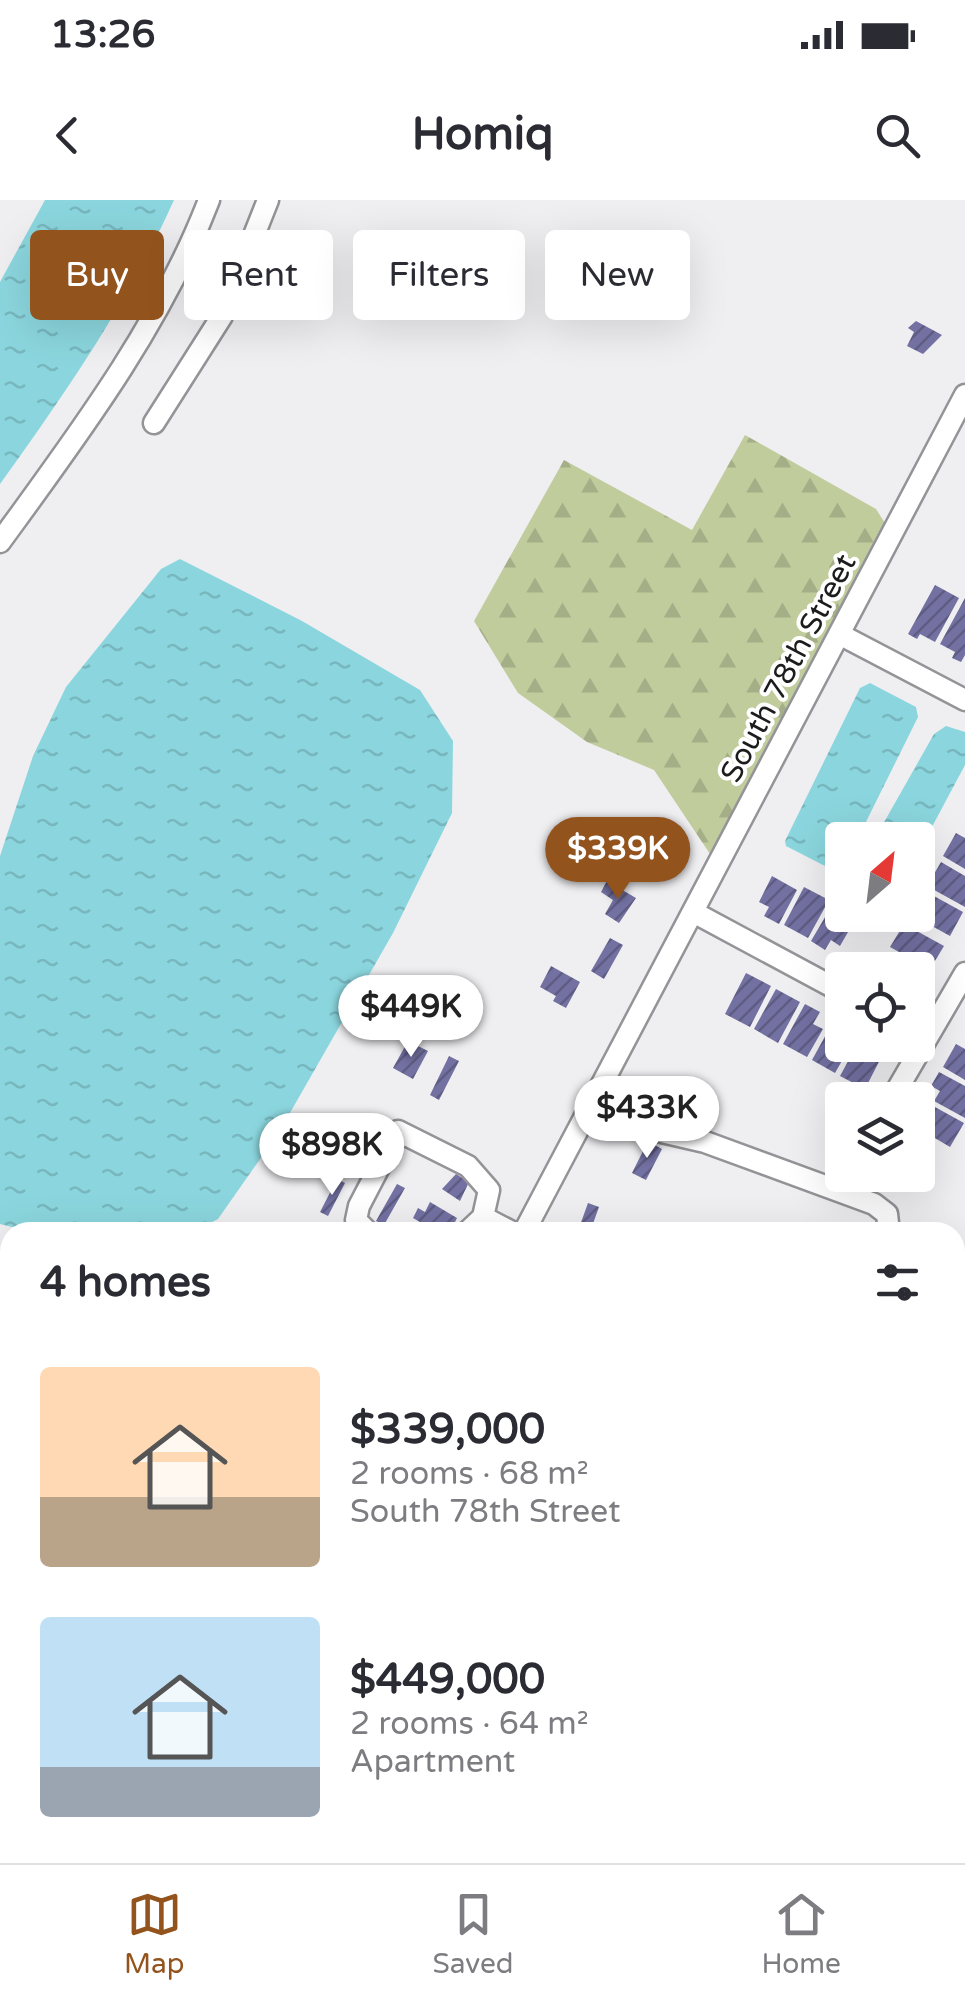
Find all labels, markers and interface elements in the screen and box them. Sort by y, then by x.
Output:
text: 13:26 [50,12,155,58]
icon: back [40,108,95,163]
text: Homiq [412,108,553,162]
icon: search [870,108,925,163]
chip: Buy [30,230,164,320]
chip: Rent [184,230,333,320]
chip: Filters [353,230,525,320]
chip: New [545,230,690,320]
street label: South 78th Street [713,548,864,789]
pin: $339K [548,817,688,902]
north arrow [825,822,935,932]
map controls [825,822,935,1192]
text: $339K [567,830,669,868]
button: locate [825,952,935,1062]
pin: $449K [341,975,481,1060]
text: $449K [360,988,462,1026]
pin: $433K [577,1076,717,1161]
button: layers [825,1082,935,1192]
text: $433K [596,1089,698,1127]
pin: $898K [262,1113,402,1198]
text: $898K [281,1126,383,1164]
icon: filters [870,1255,925,1310]
text: 4 homes [40,1257,211,1308]
text: $339,000 [350,1404,545,1455]
icon: home [120,1407,240,1527]
text: 2 rooms · 68 m² [350,1455,589,1493]
text: South 78th Street [350,1493,620,1531]
text: $449,000 [350,1654,545,1705]
icon: home [120,1657,240,1777]
text: 2 rooms · 64 m² [350,1705,589,1743]
text: Apartment [350,1743,515,1781]
tab: Map [124,1887,185,1981]
tab: Saved [433,1887,514,1981]
tab: Home [762,1887,841,1981]

